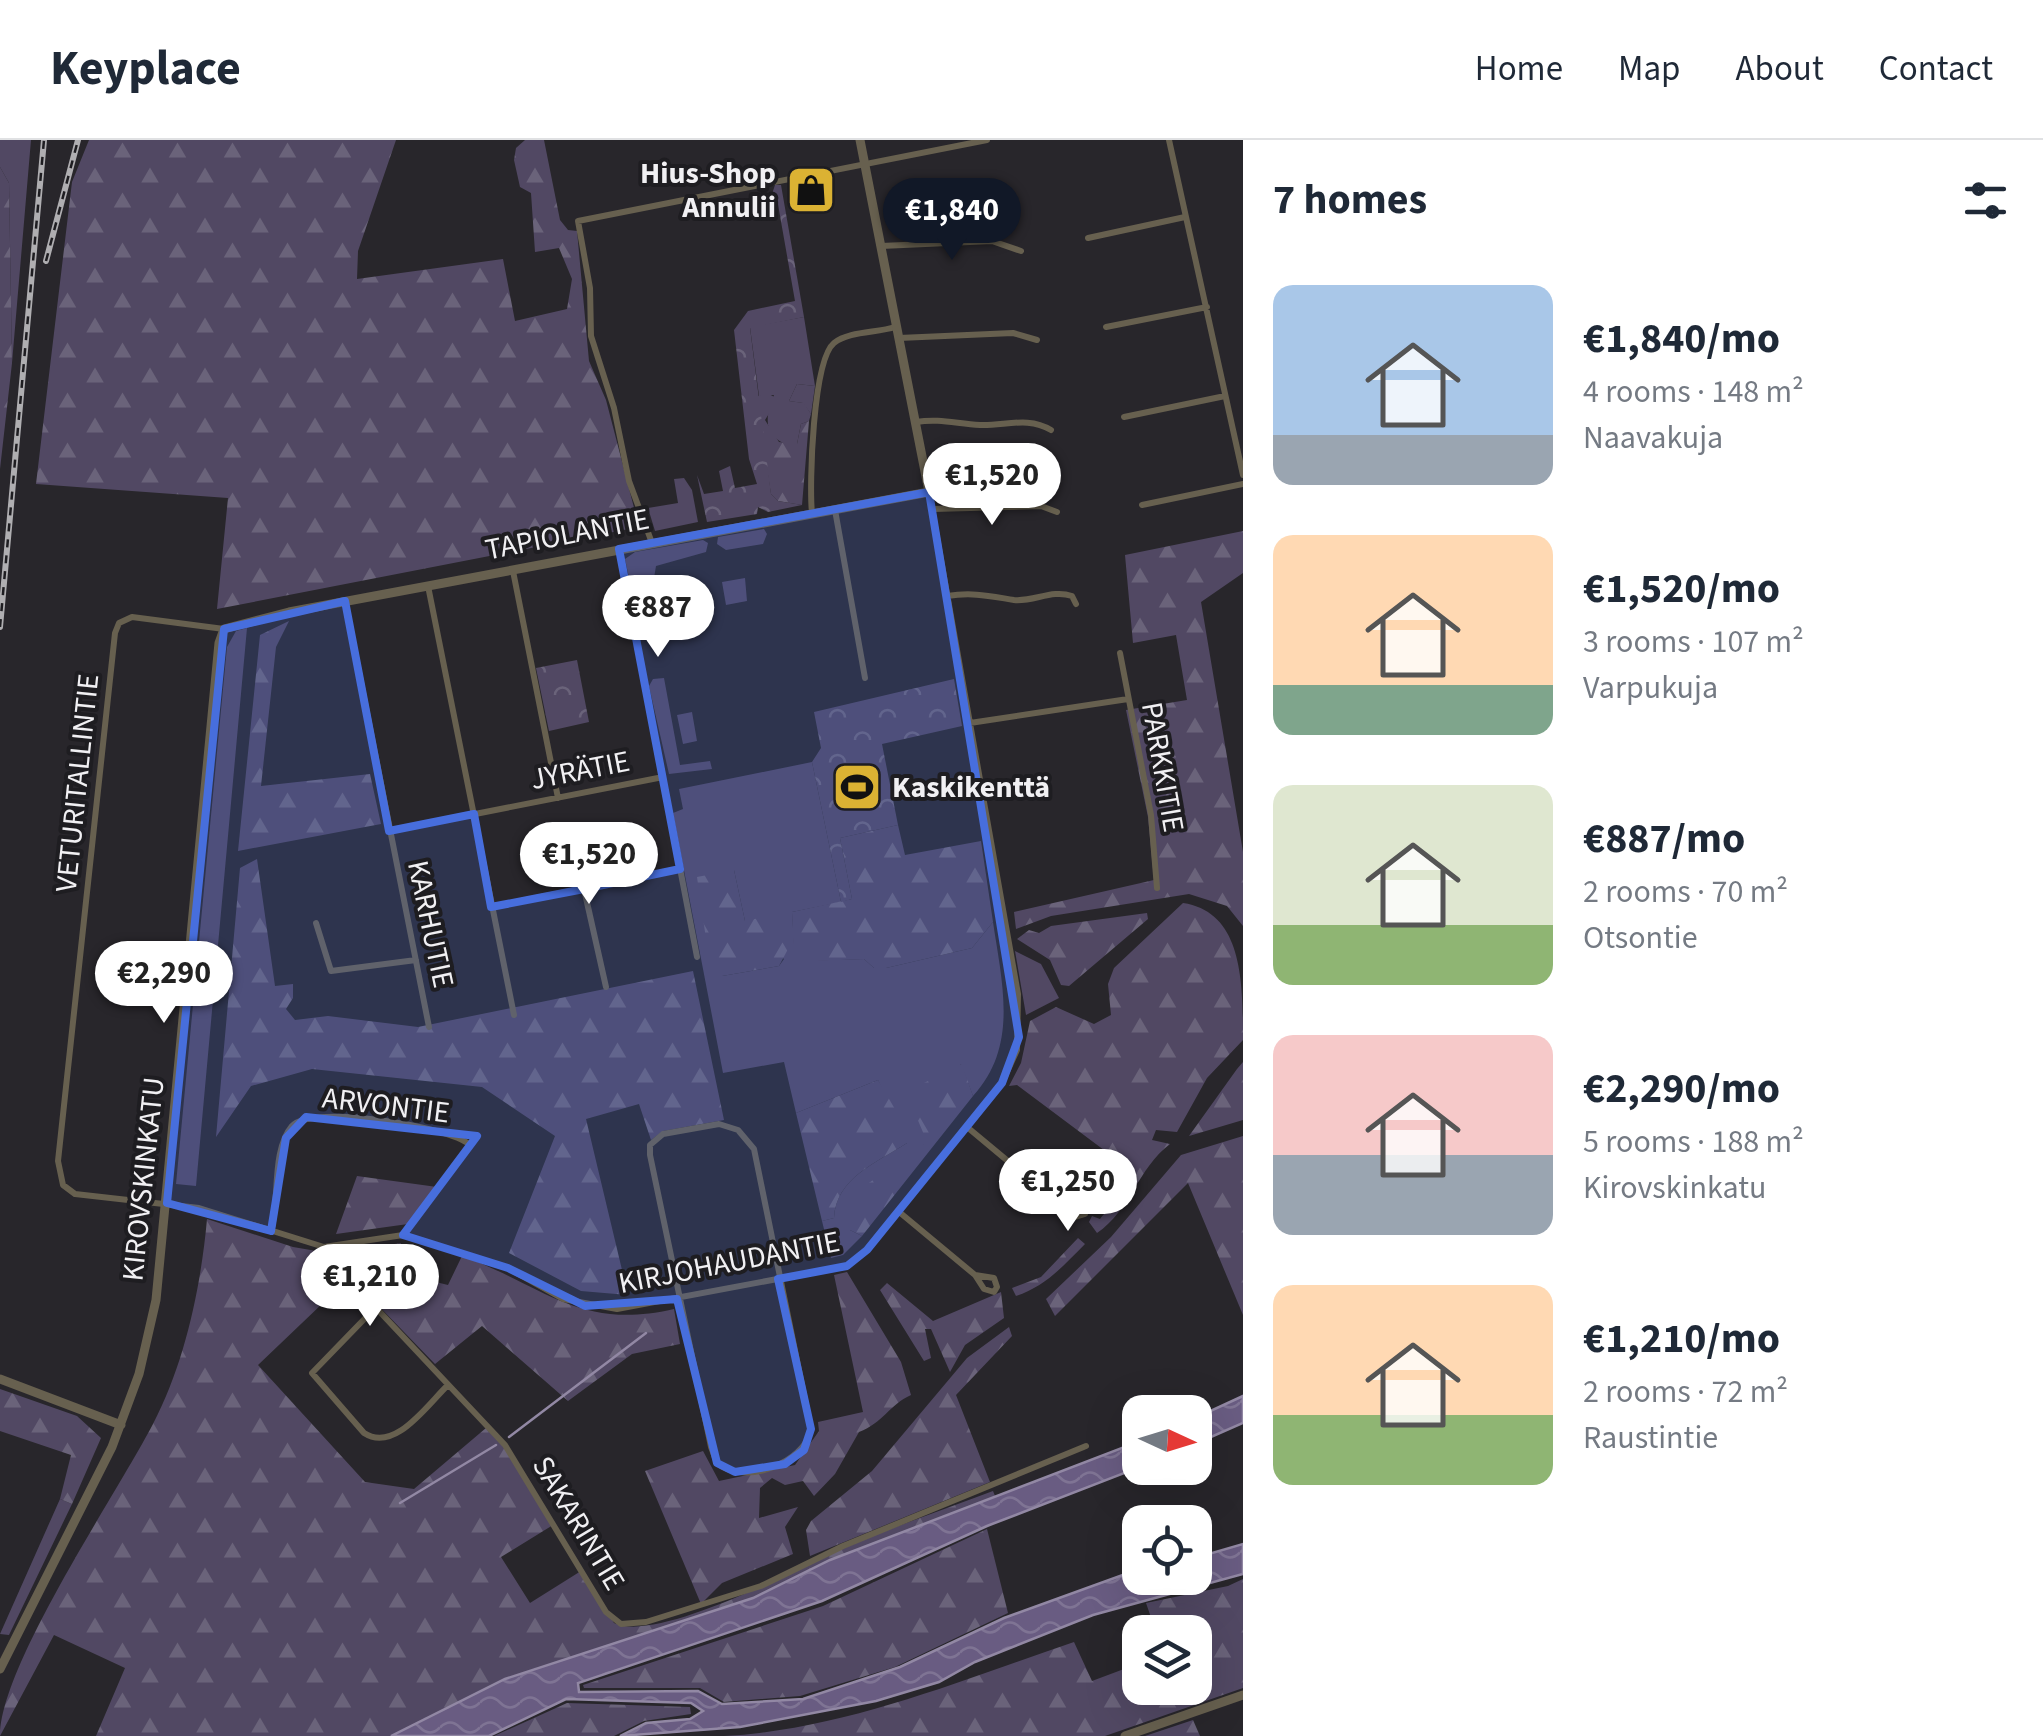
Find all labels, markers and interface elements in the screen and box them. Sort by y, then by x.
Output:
text: Keyplace [50,35,241,103]
text: Home [1475,44,1563,94]
text: Map [1618,44,1681,94]
text: About [1736,44,1824,94]
text: Contact [1879,44,1993,94]
place label: Hius-Shop Annulii [640,152,776,229]
shop icon: Hius-Shop Annulii [785,164,837,216]
text: 7 homes [1273,170,1427,230]
icon: filters [1958,173,2013,228]
pin: €1,840 [871,178,1033,263]
text: €1,840 [905,187,999,233]
text: €1,840/mo [1583,309,1780,369]
icon: home [1353,325,1473,445]
text: 4 rooms · 148 m² [1583,369,1804,415]
text: Naavakuja [1583,415,1723,461]
pin: €1,520 [911,443,1073,528]
text: €1,520 [945,452,1039,498]
street label: TAPIOLANTIE [481,498,653,571]
text: €1,520/mo [1583,559,1780,619]
pin: €887 [599,575,717,660]
icon: home [1353,575,1473,695]
text: €887 [624,584,692,630]
text: 3 rooms · 107 m² [1583,619,1804,665]
text: Varpukuja [1583,665,1718,711]
street label: VETURITALLINTIE [45,672,110,894]
street label: PARKKITIE [1130,699,1195,836]
street label: JYRÄTIE [527,740,633,801]
sports icon: Kaskikenttä [831,761,883,813]
place label: Kaskikenttä [892,766,1050,809]
text: €887/mo [1583,809,1745,869]
pin: €1,520 [508,822,670,907]
icon: home [1353,825,1473,945]
text: €1,520 [542,831,636,877]
street label: KARHUTIE [396,856,465,992]
text: 2 rooms · 70 m² [1583,869,1788,915]
text: Otsontie [1583,915,1698,961]
pin: €2,290 [83,941,245,1026]
text: €2,290 [117,950,211,996]
text: €2,290/mo [1583,1059,1780,1119]
street label: KIROVSKINKATU [111,1075,176,1283]
icon: home [1353,1075,1473,1195]
street label: ARVONTIE [320,1076,452,1135]
text: 5 rooms · 188 m² [1583,1119,1804,1165]
pin: €1,250 [987,1149,1149,1234]
text: €1,250 [1021,1158,1115,1204]
text: Kirovskinkatu [1583,1165,1766,1211]
street label: KIRJOHAUDANTIE [615,1220,843,1305]
pin: €1,210 [289,1244,451,1329]
text: €1,210 [323,1253,417,1299]
text: €1,210/mo [1583,1309,1780,1369]
icon: home [1353,1325,1473,1445]
text: 2 rooms · 72 m² [1583,1369,1788,1415]
north arrow [1122,1395,1212,1485]
map controls [1122,1395,1212,1705]
text: Raustintie [1583,1415,1718,1461]
street label: SAKARINTIE [522,1448,636,1599]
button: locate [1122,1505,1212,1595]
button: layers [1122,1615,1212,1705]

